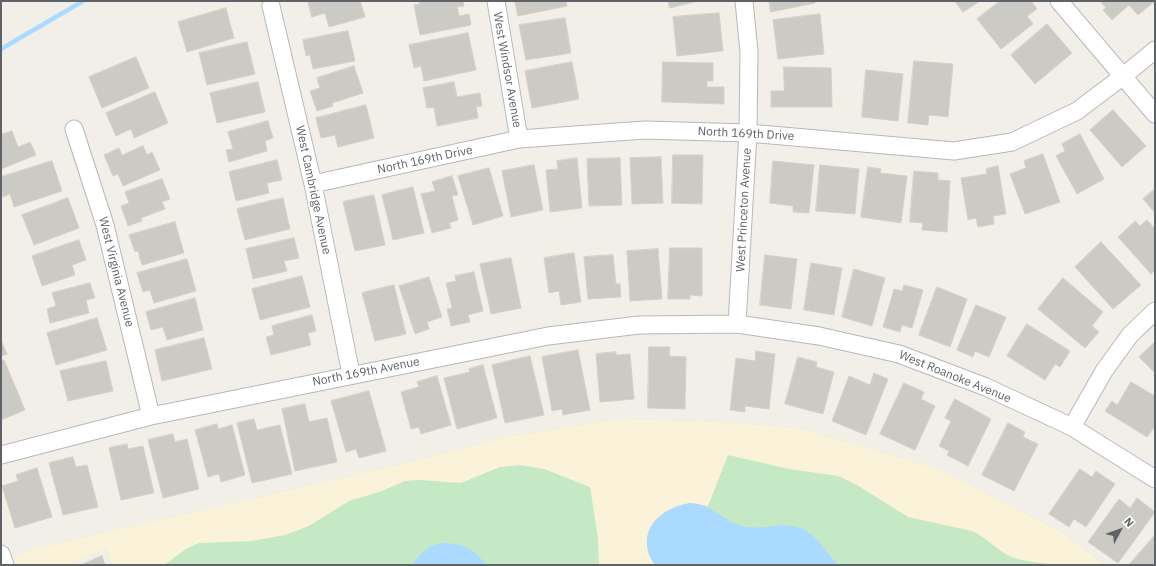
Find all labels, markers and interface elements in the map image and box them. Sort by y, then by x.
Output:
street label: West Windsor Avenue [490,11,524,129]
street label: West Cambridge Avenue [292,124,334,256]
street label: North 169th Drive [697,124,795,144]
street label: North 169th Drive [376,143,474,177]
street label: West Princeton Avenue [734,147,754,273]
street label: West Virginia Avenue [95,216,137,328]
street label: West Roanoke Avenue [897,348,1013,406]
street label: North 169th Avenue [311,355,421,389]
north arrow [1100,510,1140,550]
text: N [1121,515,1137,530]

